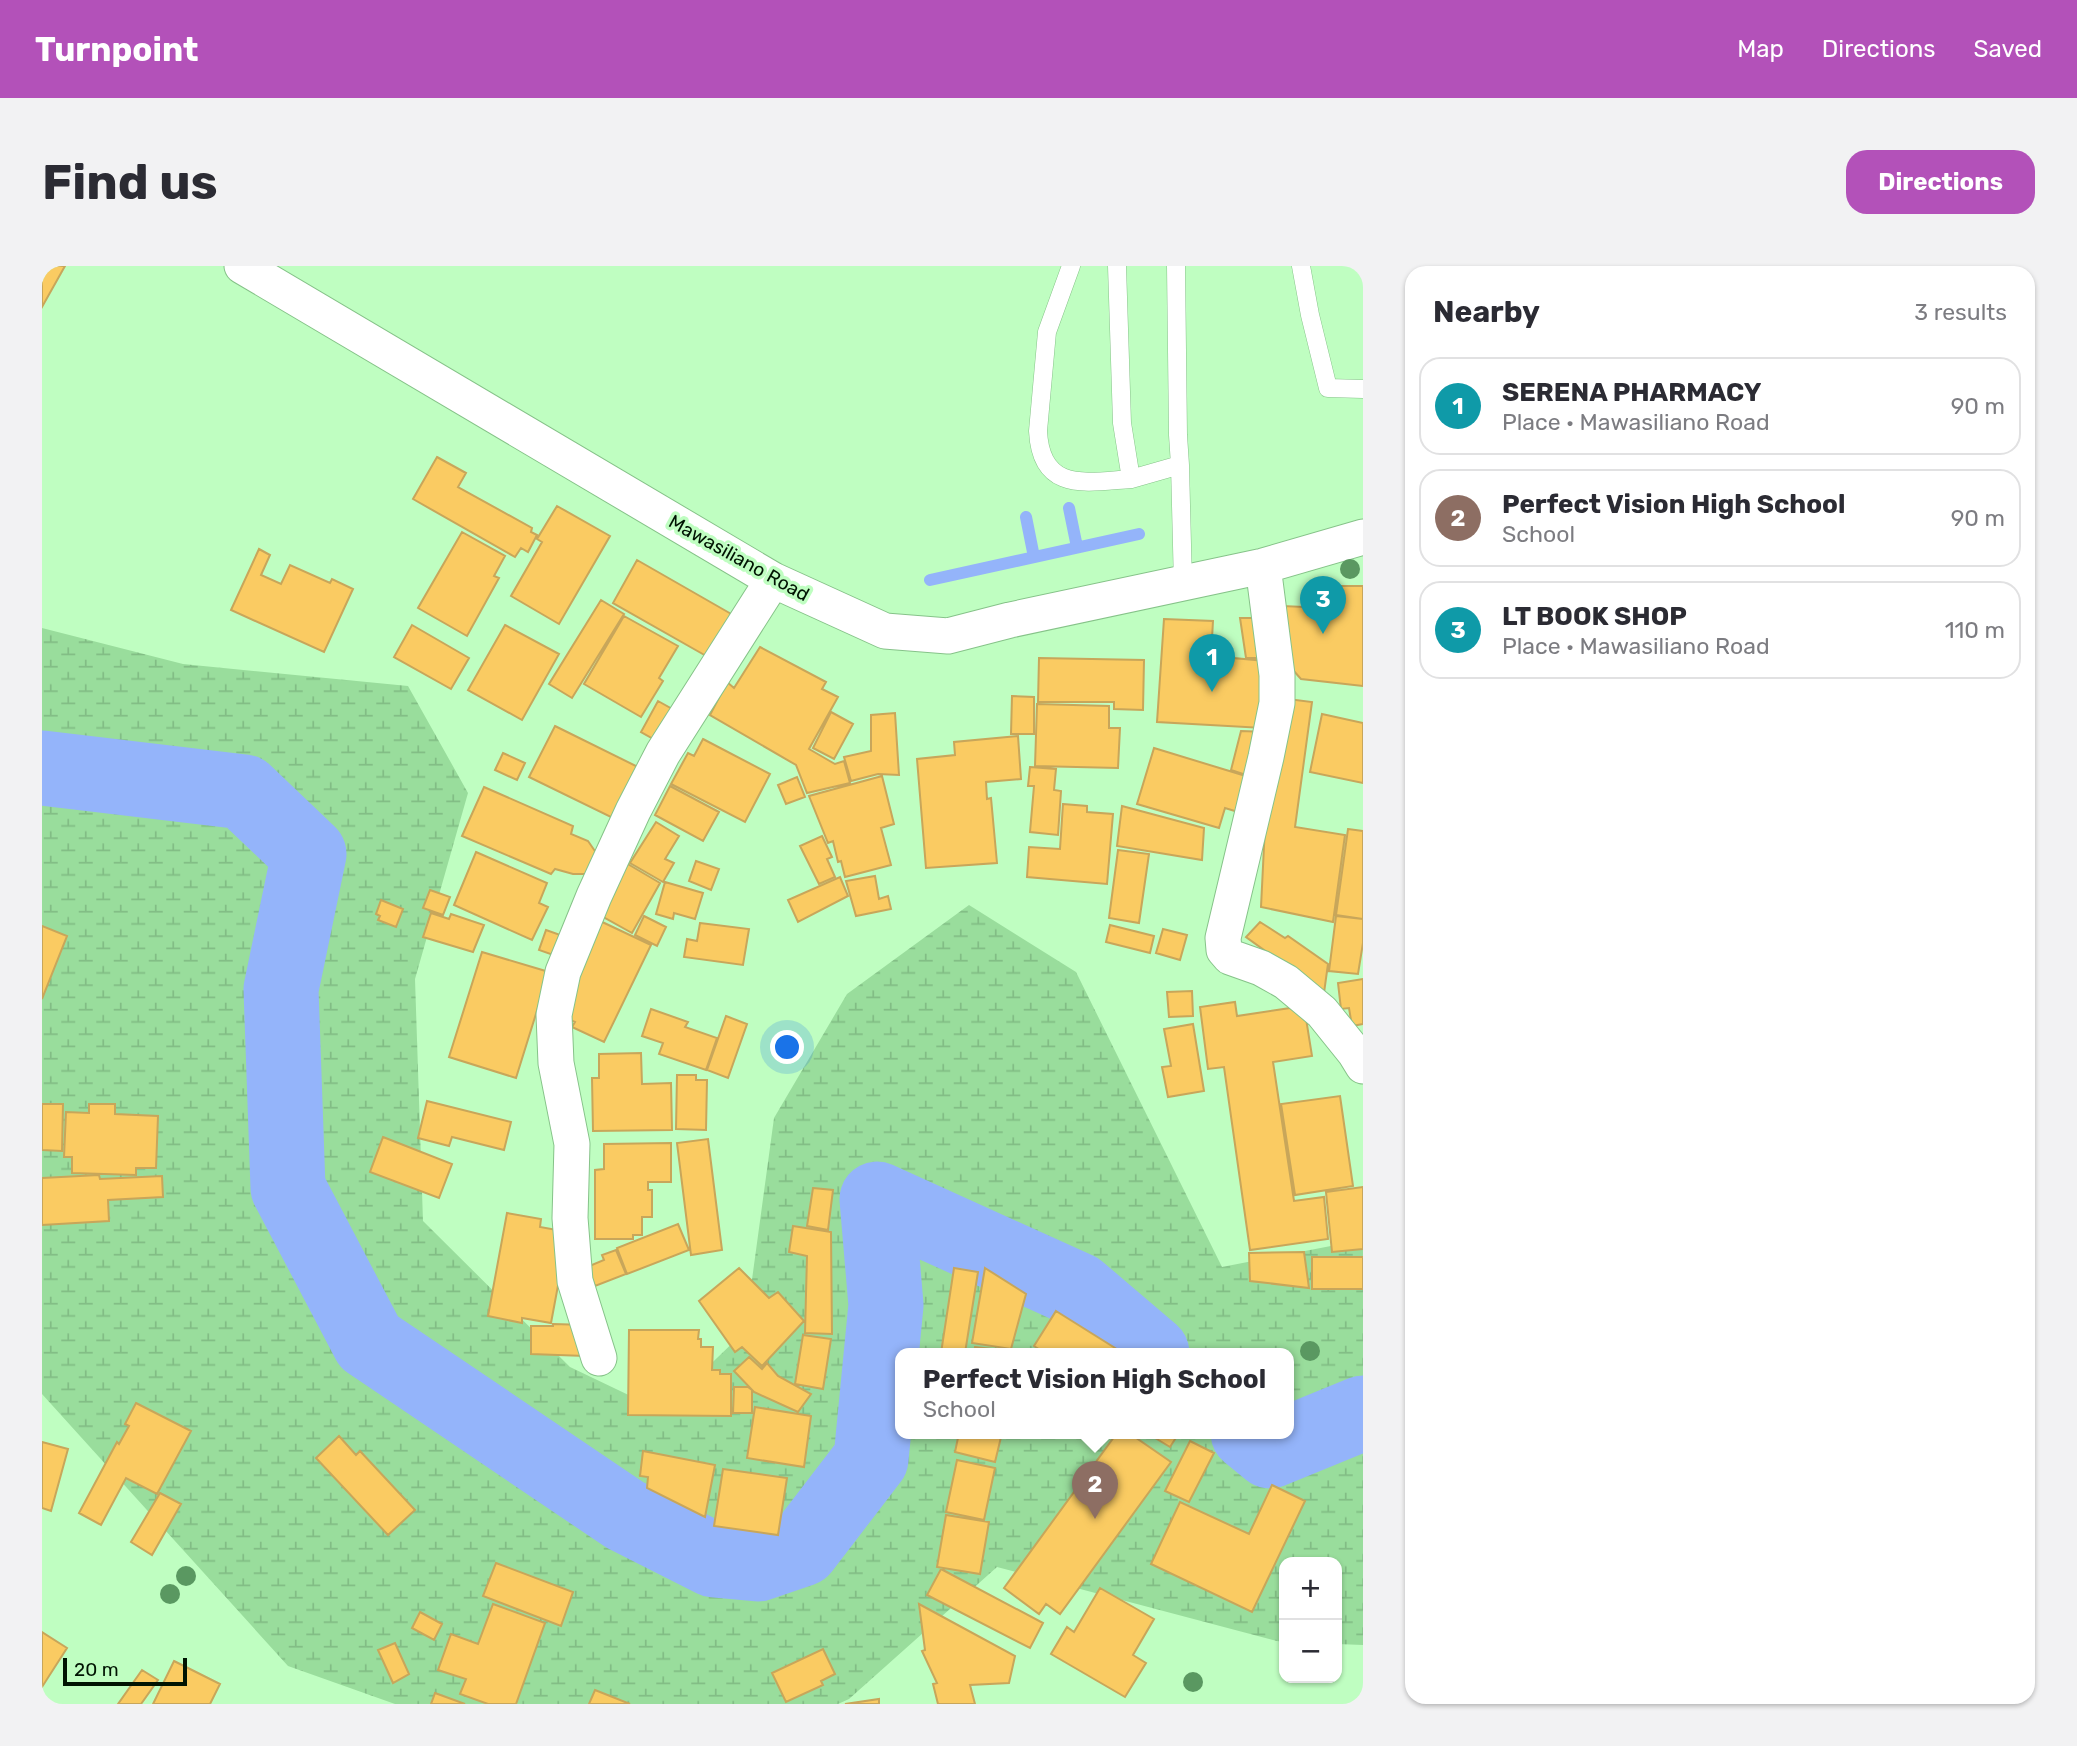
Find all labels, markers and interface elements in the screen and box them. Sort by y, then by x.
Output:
text: Turnpoint [35,30,198,69]
text: Map [1737,35,1784,63]
text: Directions [1822,35,1935,63]
text: Saved [1973,35,2042,63]
button: Directions [1846,150,2035,214]
text: Find us [42,153,218,211]
text: Nearby [1433,294,1540,330]
text: 3 results [1914,298,2007,326]
text: SERENA PHARMACY [1502,377,1761,408]
text: 1 [1452,392,1464,420]
text: 90 m [1951,392,2005,420]
text: Place · Mawasiliano Road [1502,408,1770,436]
text: Perfect Vision High School [1502,489,1845,520]
text: 2 [1451,504,1465,532]
text: 90 m [1951,504,2005,532]
street label: Mawasiliano Road [665,510,813,606]
text: School [1502,520,1575,548]
pin: 3 [1300,576,1346,634]
text: LT BOOK SHOP [1502,601,1687,632]
text: 3 [1450,616,1466,644]
text: 110 m [1945,616,2005,644]
text: Place · Mawasiliano Road [1502,632,1770,660]
pin: 1 [1189,634,1235,692]
your location [770,1030,804,1064]
popup [895,1348,1294,1439]
text: Perfect Vision High School [923,1364,1266,1395]
text: School [923,1395,996,1423]
pin: 2 [1072,1461,1118,1519]
map controls [1279,1557,1342,1683]
button: + [1279,1557,1342,1620]
button: − [1279,1620,1342,1683]
scale bar [63,1655,187,1687]
text: 20 m [74,1658,119,1681]

